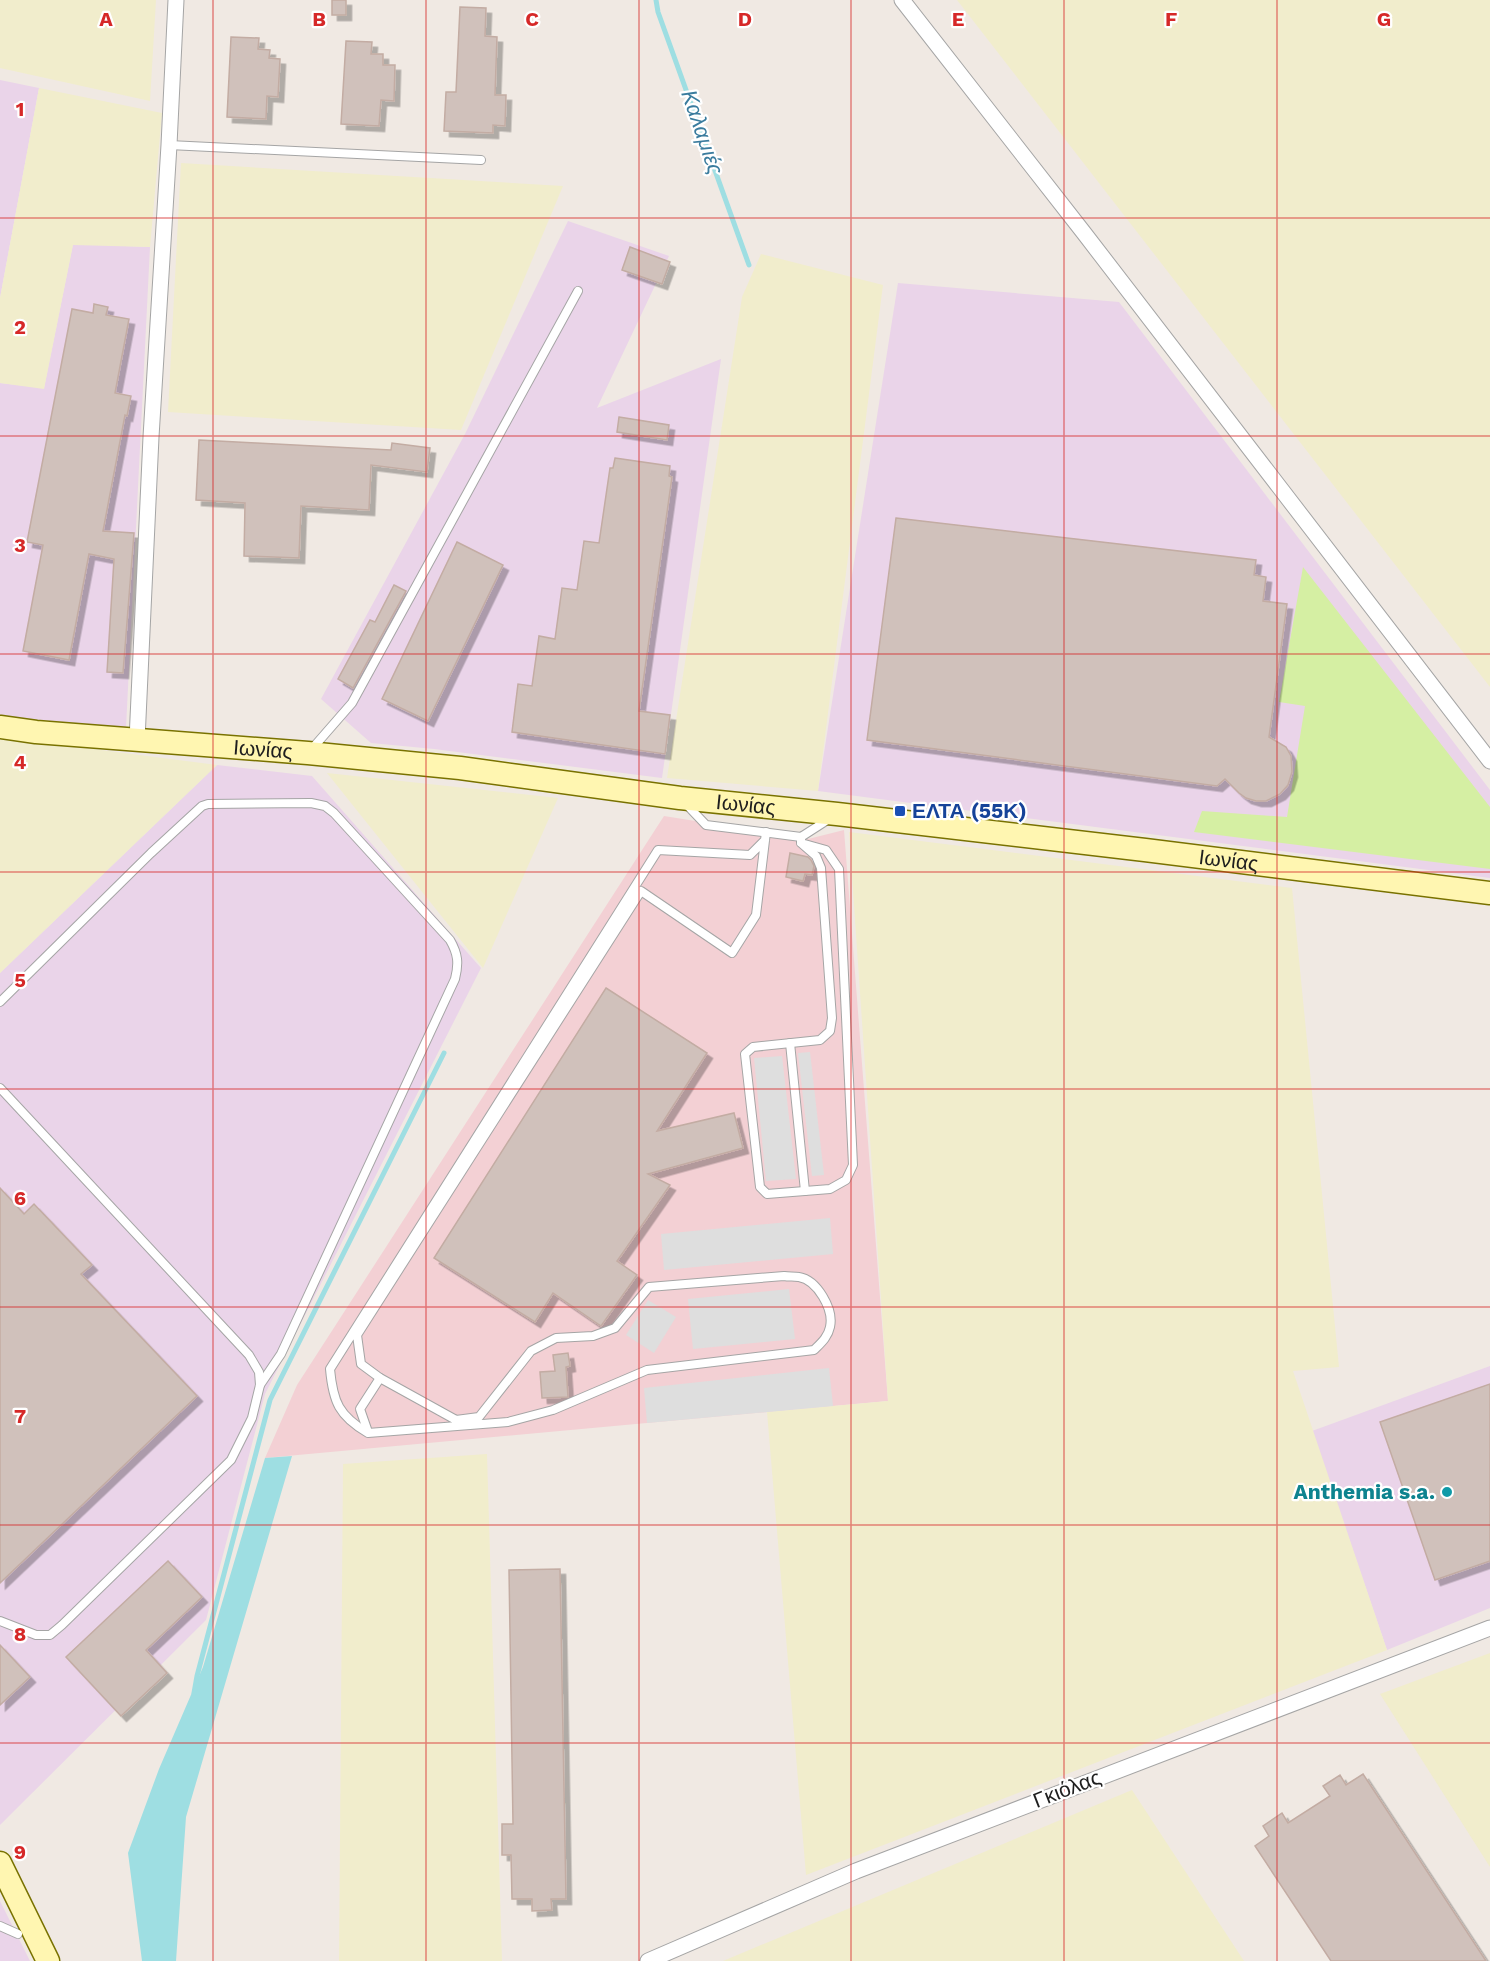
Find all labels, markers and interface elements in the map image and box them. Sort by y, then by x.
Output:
text: A [99,7,113,31]
text: B [312,7,326,31]
text: C [525,7,539,31]
text: D [738,7,752,31]
text: E [952,7,964,31]
text: F [1165,7,1177,31]
text: G [1377,7,1391,31]
water label: Καλαμιές [676,86,729,178]
text: 1 [16,97,24,121]
text: 2 [14,315,26,339]
text: 3 [14,533,26,557]
street label: Ιωνίας [232,734,294,764]
text: 4 [14,750,27,774]
street label: Ιωνίας [715,789,777,820]
place label: ΕΛΤΑ (55Κ) [912,798,1027,823]
marker: ΕΛΤΑ (55Κ) [893,804,907,818]
street label: Ιωνίας [1197,844,1260,876]
text: 5 [14,968,26,992]
text: 6 [14,1186,26,1210]
text: 7 [14,1404,26,1428]
place label: Anthemia s.a. [1293,1479,1435,1504]
marker: Anthemia s.a. [1440,1485,1454,1499]
text: 8 [14,1622,26,1646]
street label: Γκιόλας [1029,1764,1104,1813]
text: 9 [14,1840,26,1864]

